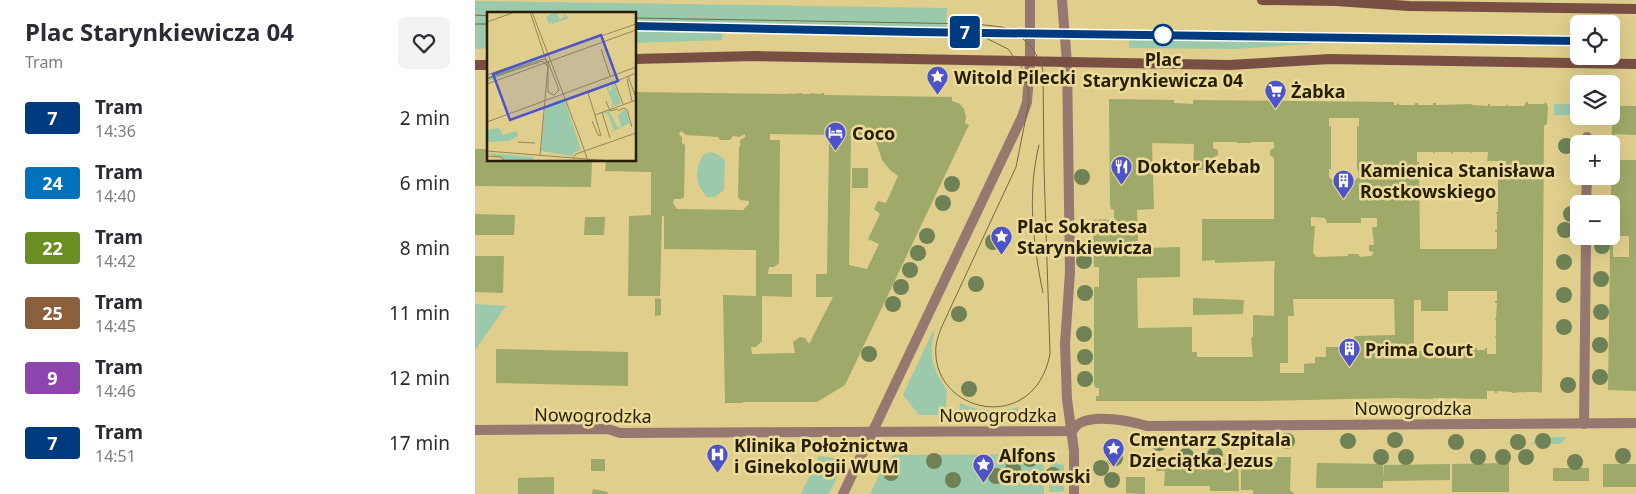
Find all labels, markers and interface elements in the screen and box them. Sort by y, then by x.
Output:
inset map [487,12,636,161]
text: Plac Starynkiewicza 04 [25,15,294,48]
map controls [1570,15,1620,245]
button: locate [1570,15,1620,65]
line badge: 7 [949,16,981,48]
button: heart [398,17,450,69]
text: 7 [960,20,970,44]
marker: Plac Starynkiewicza 04 [1152,24,1174,46]
place label: Plac Starynkiewicza 04 [1083,47,1243,92]
text: Tram [25,51,63,73]
place icon: Witold Pilecki [926,65,950,96]
place label: Witold Pilecki [954,65,1076,89]
button: layers [1570,75,1620,125]
supermarket icon: Żabka [1263,79,1287,110]
place label: Żabka [1291,79,1346,103]
text: Tram [95,94,143,120]
text: 2 min [400,105,450,131]
text: 7 [47,106,58,130]
text: 14:36 [95,120,136,142]
hotel icon: Coco [824,121,848,152]
place label: Coco [852,121,895,145]
button: + [1570,135,1620,185]
restaurant icon: Doktor Kebab [1109,154,1133,185]
place label: Doktor Kebab [1137,154,1261,178]
place label: Kamienica Stanisława Rostkowskiego [1360,158,1555,203]
text: Tram [95,159,143,185]
building icon: Kamienica Stanisława Rostkowskiego [1332,168,1356,199]
text: 6 min [400,170,450,196]
text: 24 [42,171,63,195]
text: 14:40 [95,185,136,207]
button: − [1570,195,1620,245]
place label: Plac Sokratesa Starynkiewicza [1017,214,1152,259]
text: Tram [95,224,143,250]
place icon: Plac Sokratesa Starynkiewicza [989,224,1013,255]
text: 8 min [400,235,450,261]
text: 22 [42,236,63,260]
text: 14:42 [95,250,136,272]
text: Tram [95,289,143,315]
text: 11 min [389,300,450,326]
text: 25 [42,301,63,325]
text: 14:45 [95,315,136,337]
building icon: Prima Court [1337,337,1361,368]
place label: Prima Court [1365,337,1473,361]
text: Tram [95,354,143,380]
text: 12 min [389,365,450,391]
text: 9 [47,366,58,390]
text: 14:46 [95,380,136,402]
street label: Nowogrodzka [1354,396,1472,420]
street label: Nowogrodzka [534,402,652,428]
street label: Nowogrodzka [939,403,1057,427]
text: Tram [95,419,143,445]
place label: Cmentarz Szpitala Dzieciątka Jezus [1129,427,1291,472]
text: 17 min [389,430,450,456]
text: 7 [47,431,58,455]
place label: Klinika Położnictwa i Ginekologii WUM [734,433,909,478]
place icon: Cmentarz Szpitala Dzieciątka Jezus [1101,437,1125,468]
hospital icon: Klinika Położnictwa i Ginekologii WUM [706,443,730,474]
place label: Alfons Grotowski [999,443,1091,488]
text: 14:51 [95,445,136,467]
place icon: Alfons Grotowski [971,453,995,484]

